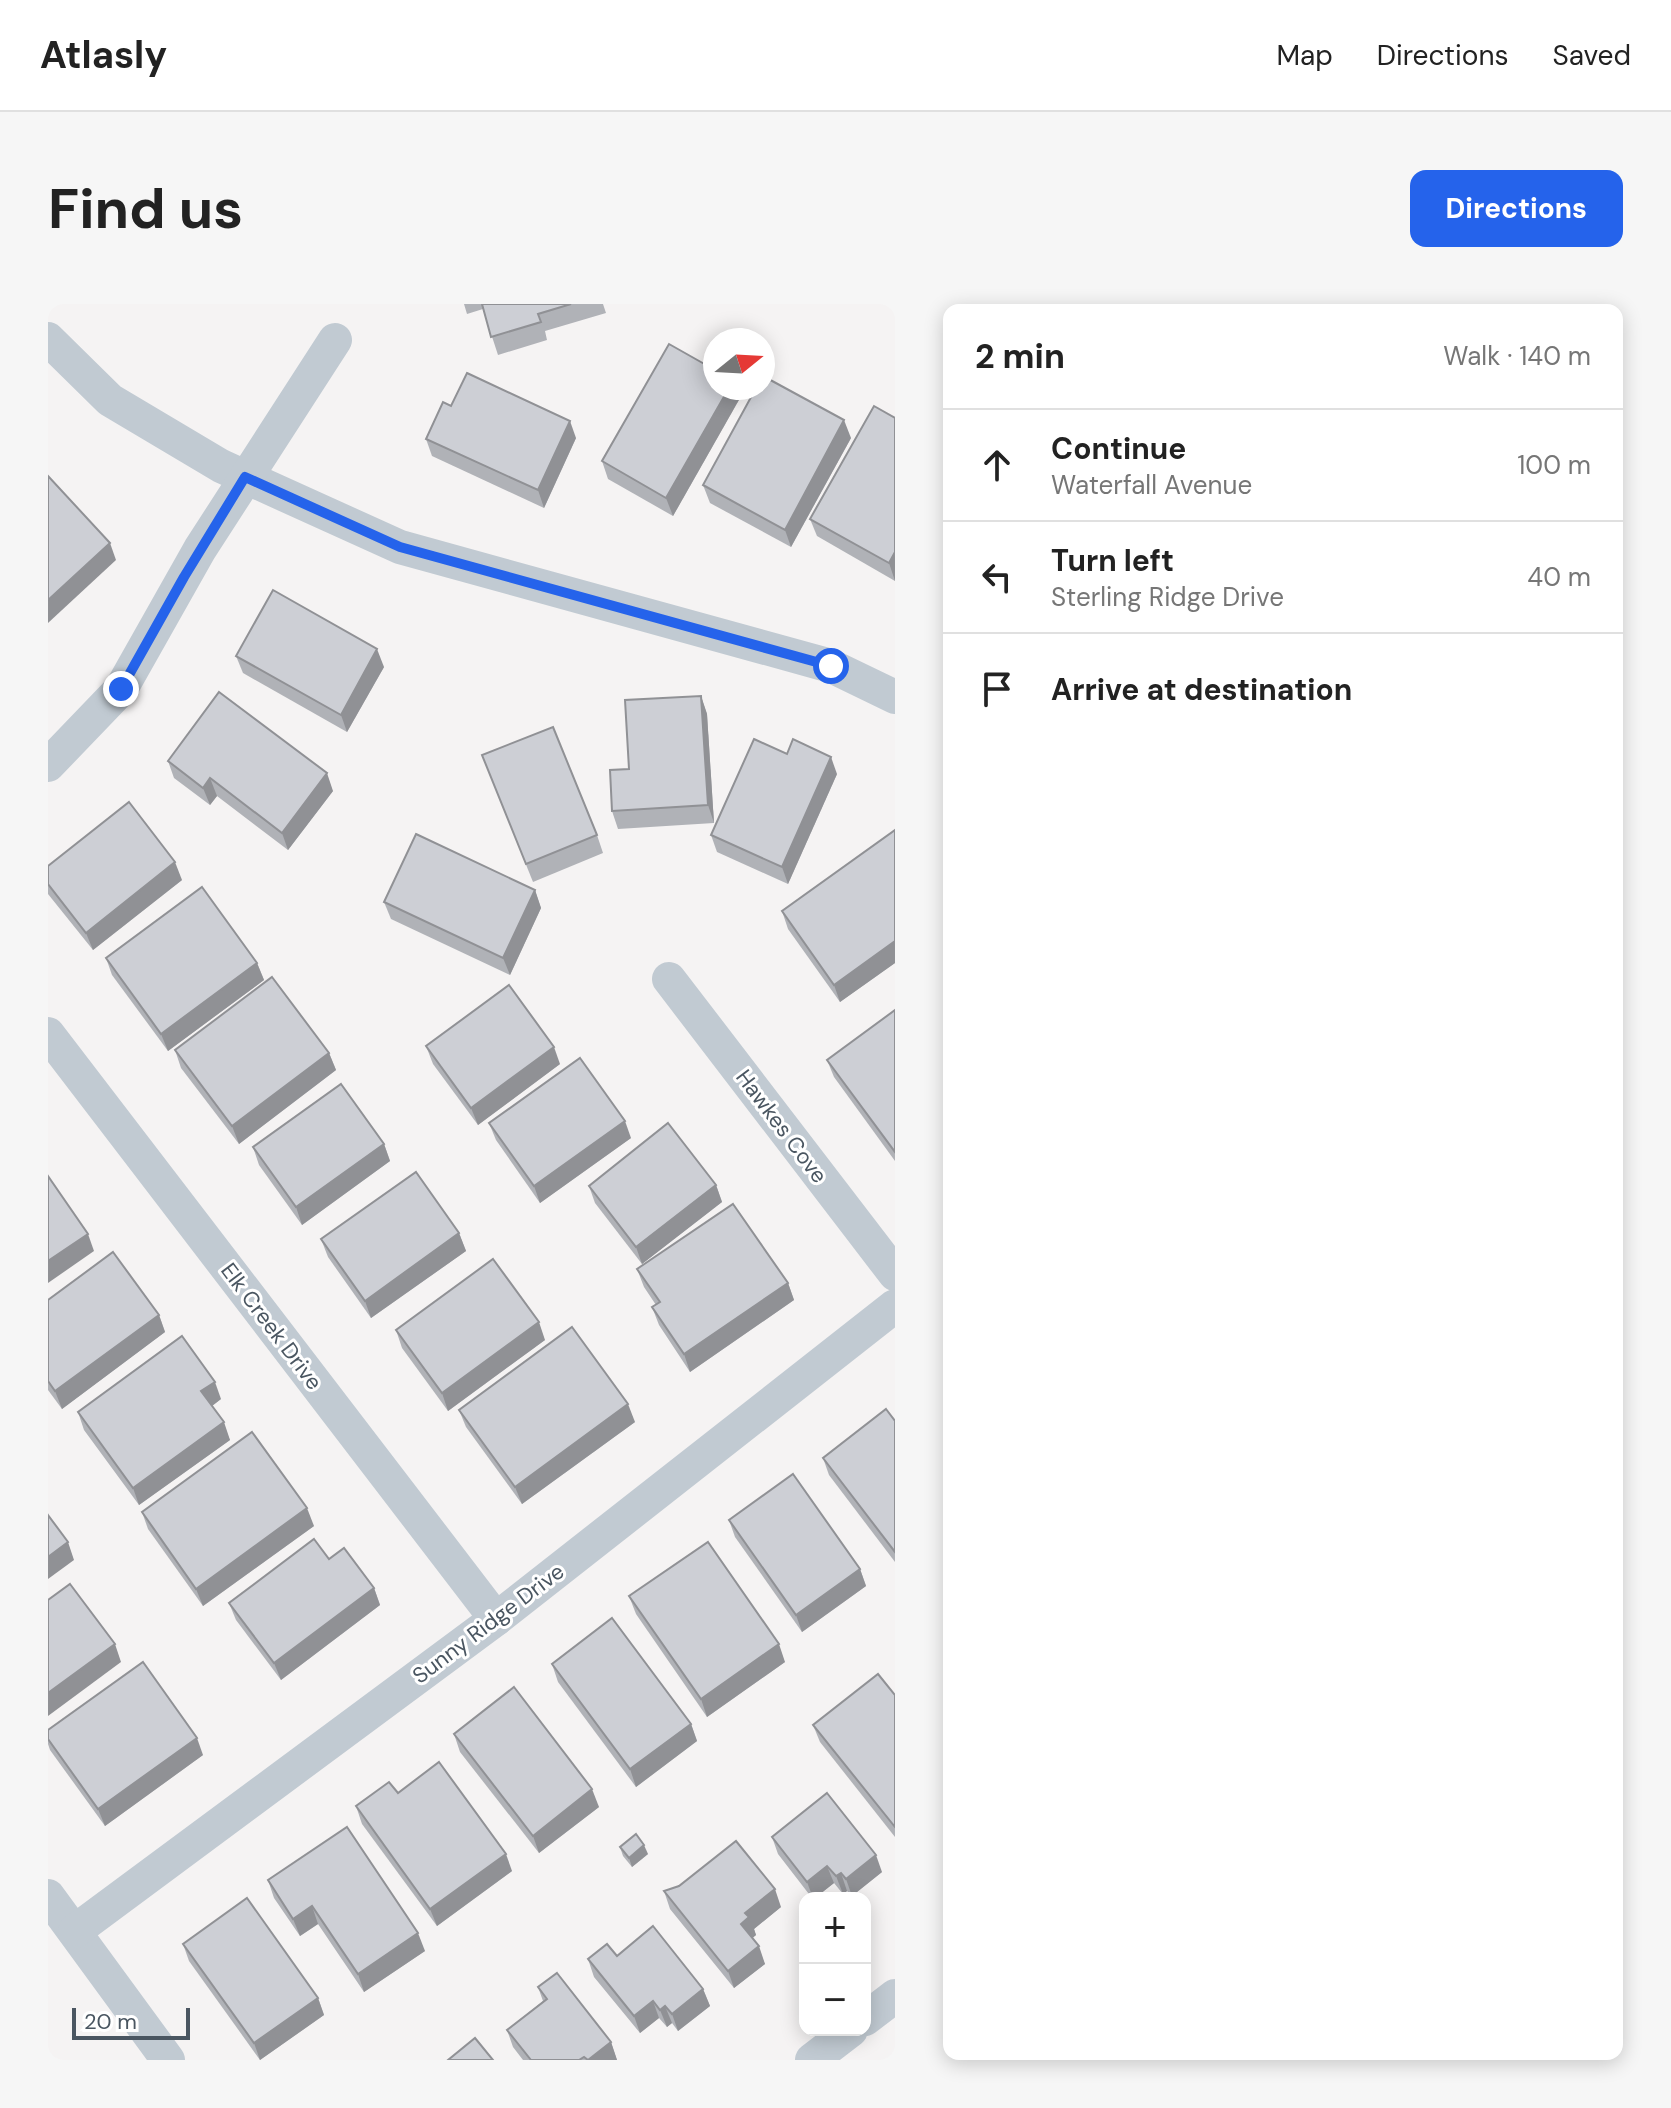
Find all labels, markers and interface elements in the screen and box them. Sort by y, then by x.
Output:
text: Atlasly [40,30,167,80]
text: Map [1276,37,1333,74]
text: Directions [1377,37,1509,74]
text: Saved [1553,37,1631,74]
button: Directions [1410,170,1623,247]
text: Find us [48,172,243,245]
north arrow [703,328,775,400]
text: 2 min [975,334,1065,379]
text: Walk · 140 m [1443,339,1591,373]
text: Continue [1051,429,1186,468]
icon: ahead [975,443,1019,487]
text: 100 m [1517,448,1591,482]
text: Waterfall Avenue [1051,468,1252,502]
text: Turn left [1051,541,1174,580]
icon: left [975,555,1019,599]
text: 40 m [1527,560,1591,594]
text: Sterling Ridge Drive [1051,580,1284,614]
route start [813,648,849,684]
icon: arrive [975,667,1019,711]
text: Arrive at destination [1051,670,1352,709]
route end [103,671,139,707]
street label: Hawkes Cove [729,1064,834,1189]
street label: Elk Creek Drive [214,1257,329,1396]
street label: Sunny Ridge Drive [407,1557,570,1690]
map controls [799,1892,871,2036]
button: + [799,1892,871,1964]
button: − [799,1964,871,2036]
scale bar [72,2004,190,2040]
text: 20 m [84,2007,137,2036]

